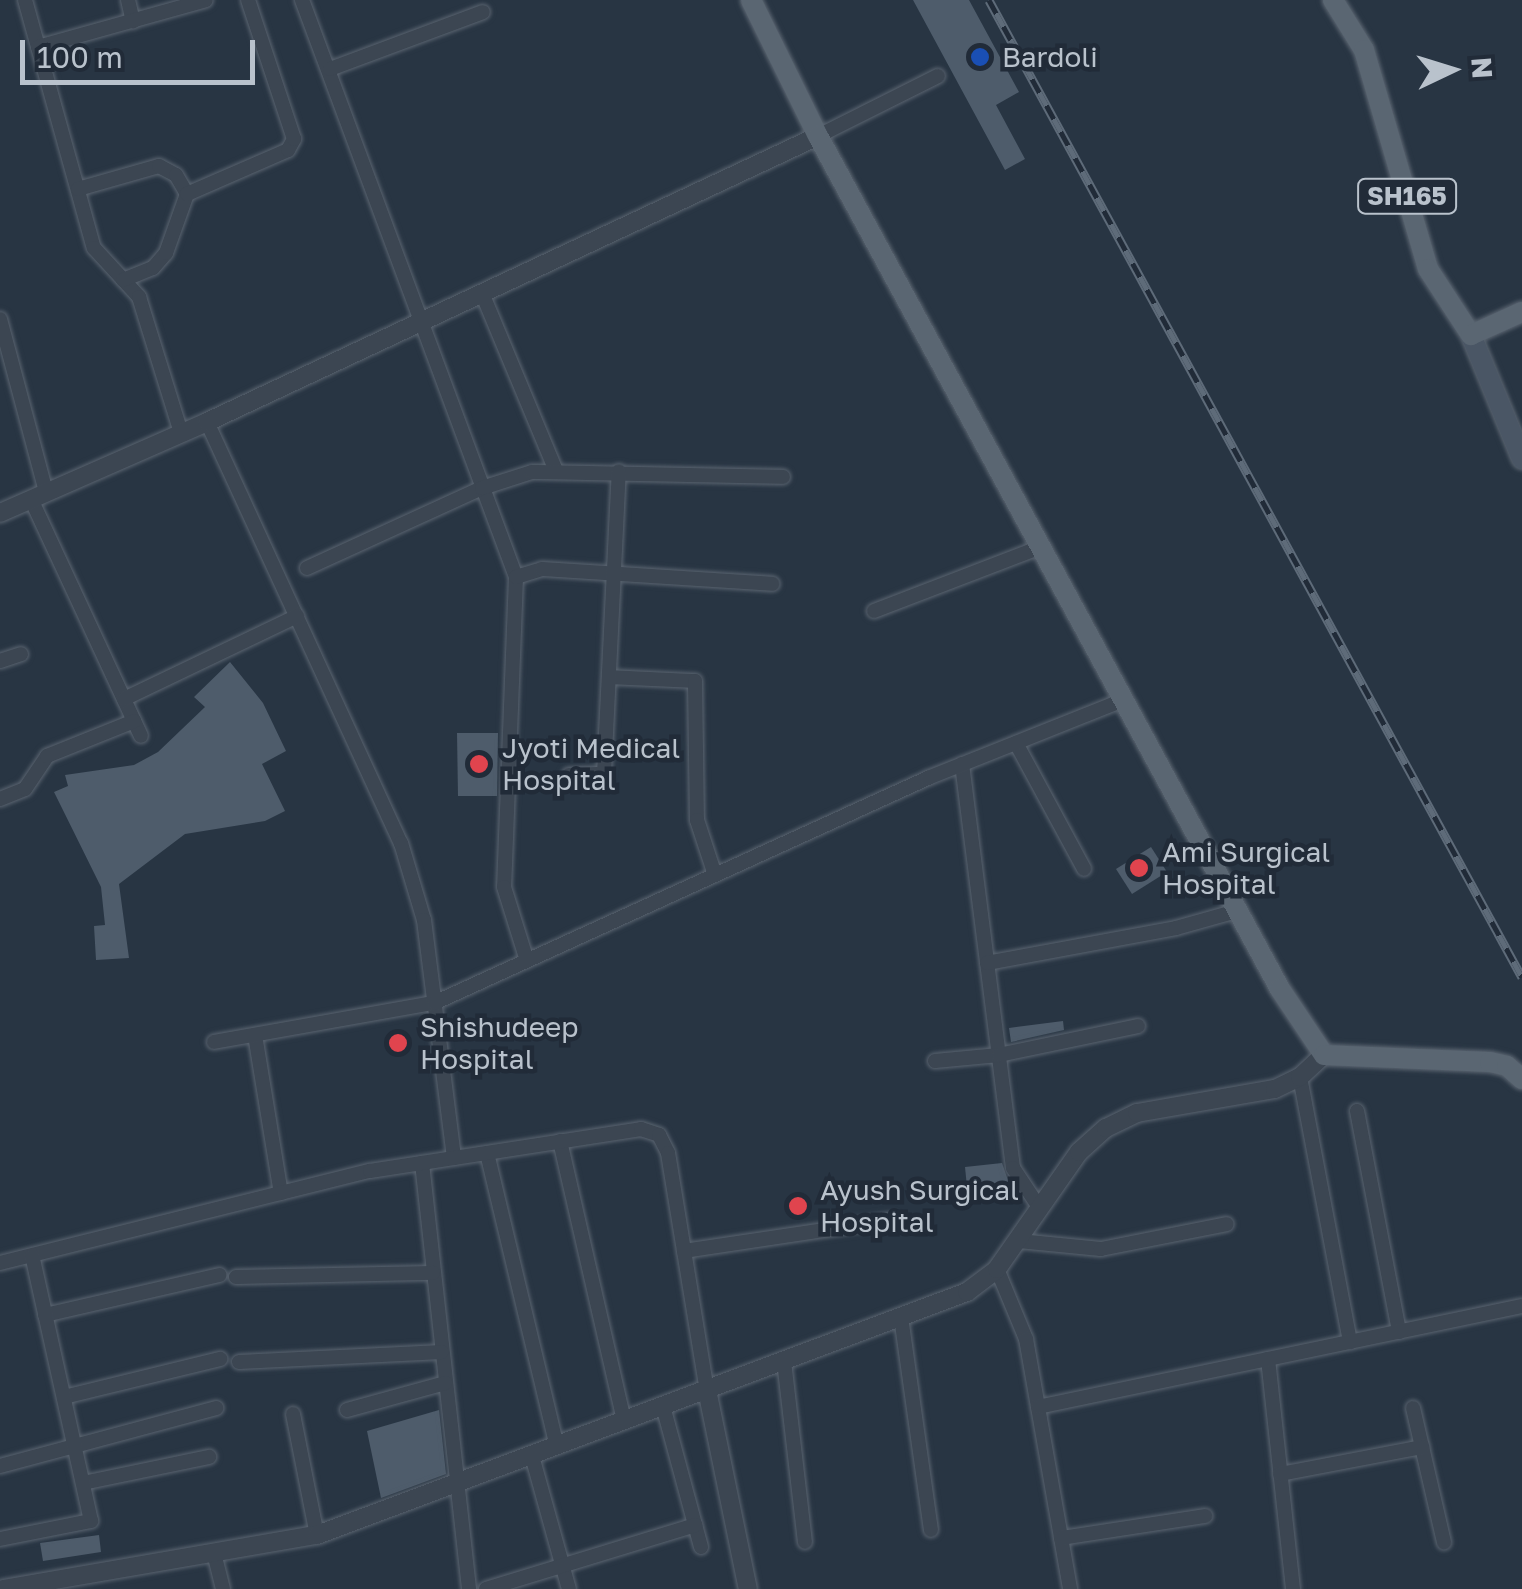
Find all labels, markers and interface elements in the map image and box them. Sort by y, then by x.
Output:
scale bar [25,20,260,82]
north arrow [1402,20,1502,120]
text: 100 m [37,39,123,75]
place label: Bardoli [1002,40,1098,74]
marker: Bardoli [967,44,993,70]
text: N [1465,56,1500,80]
road number: SH165 [1357,176,1457,216]
place label: Jyoti Medical Hospital [502,731,680,797]
marker: Jyoti Medical Hospital [466,751,492,777]
place label: Ami Surgical Hospital [1162,835,1330,901]
marker: Ami Surgical Hospital [1126,855,1152,881]
place label: Shishudeep Hospital [420,1010,579,1076]
marker: Shishudeep Hospital [385,1030,411,1056]
place label: Ayush Surgical Hospital [820,1173,1019,1239]
marker: Ayush Surgical Hospital [785,1193,811,1219]

